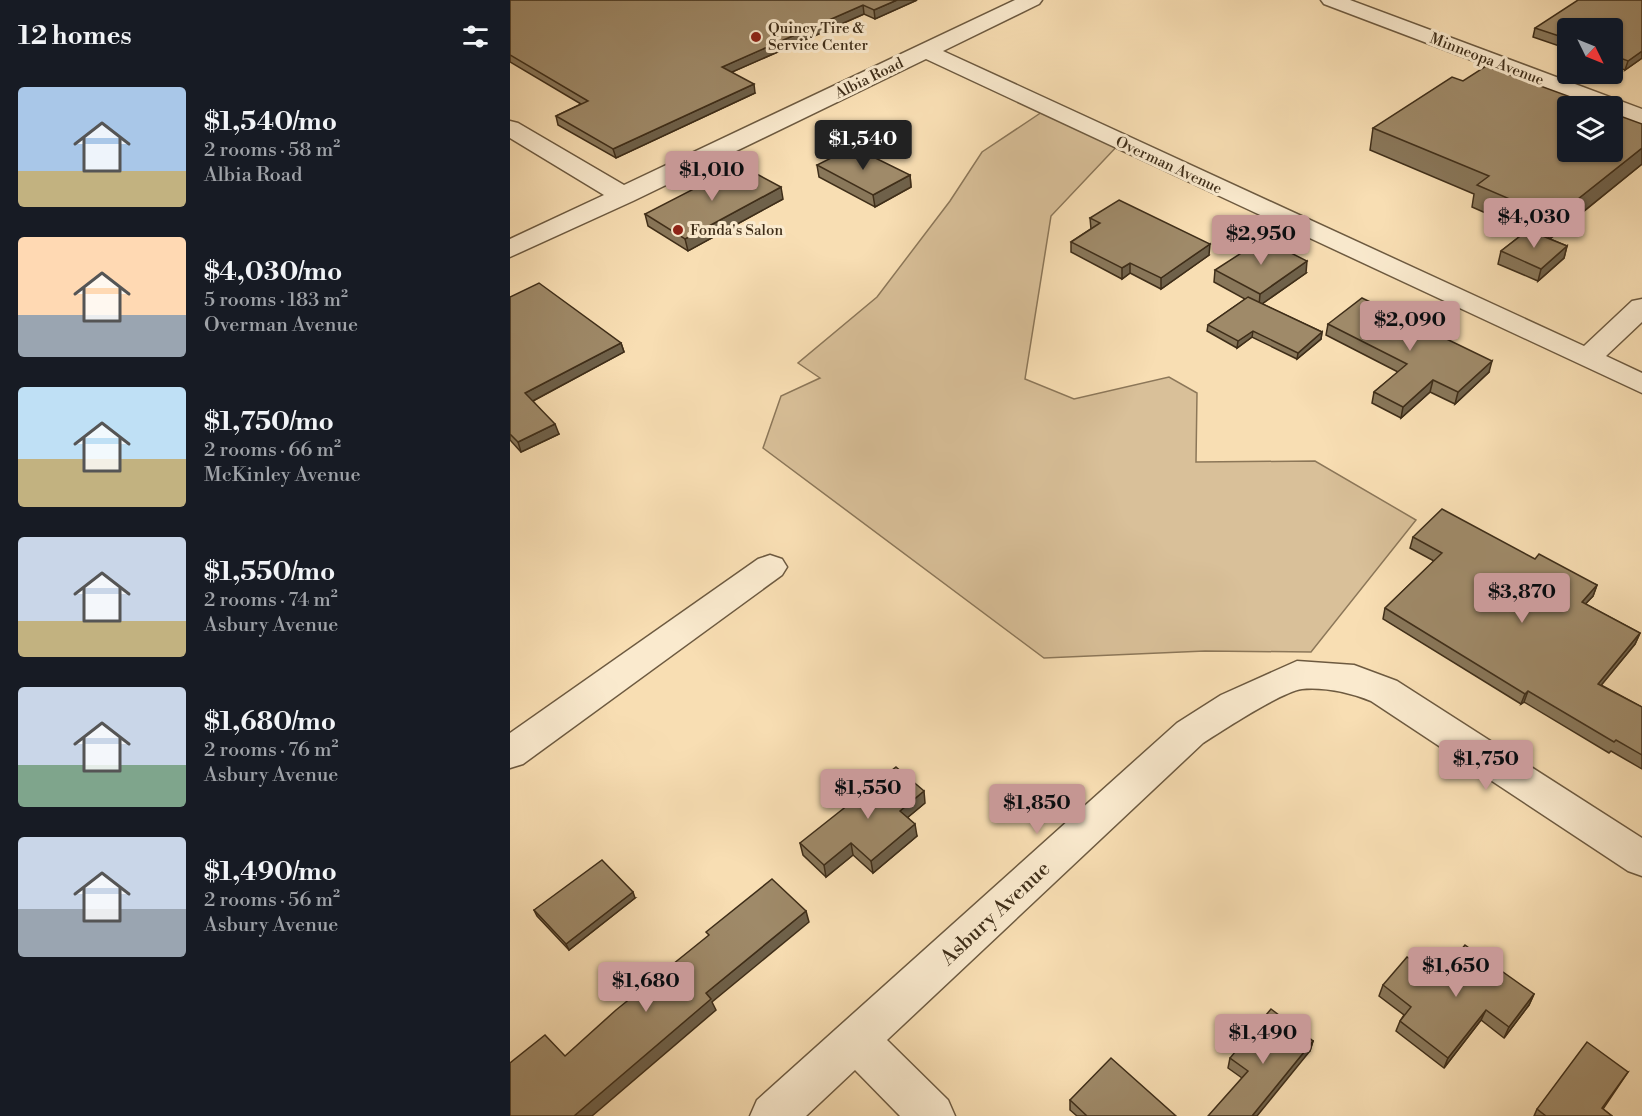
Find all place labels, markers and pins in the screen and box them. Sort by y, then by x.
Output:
place label: Quincy Tire & Service Center [768,19,869,55]
marker: Quincy Tire & Service Center [749,30,763,44]
pin: $1,540 [814,120,912,171]
pin: $1,010 [663,151,761,202]
pin: $4,030 [1485,198,1583,249]
pin: $2,950 [1212,215,1310,266]
place label: Fonda's Salon [690,221,783,240]
marker: Fonda's Salon [671,223,685,237]
pin: $2,090 [1361,301,1459,352]
pin: $3,870 [1473,573,1571,624]
pin: $1,750 [1437,740,1535,791]
pin: $1,550 [819,769,917,820]
pin: $1,850 [988,784,1086,835]
pin: $1,650 [1407,947,1505,998]
pin: $1,680 [597,962,695,1013]
pin: $1,490 [1214,1014,1312,1065]

